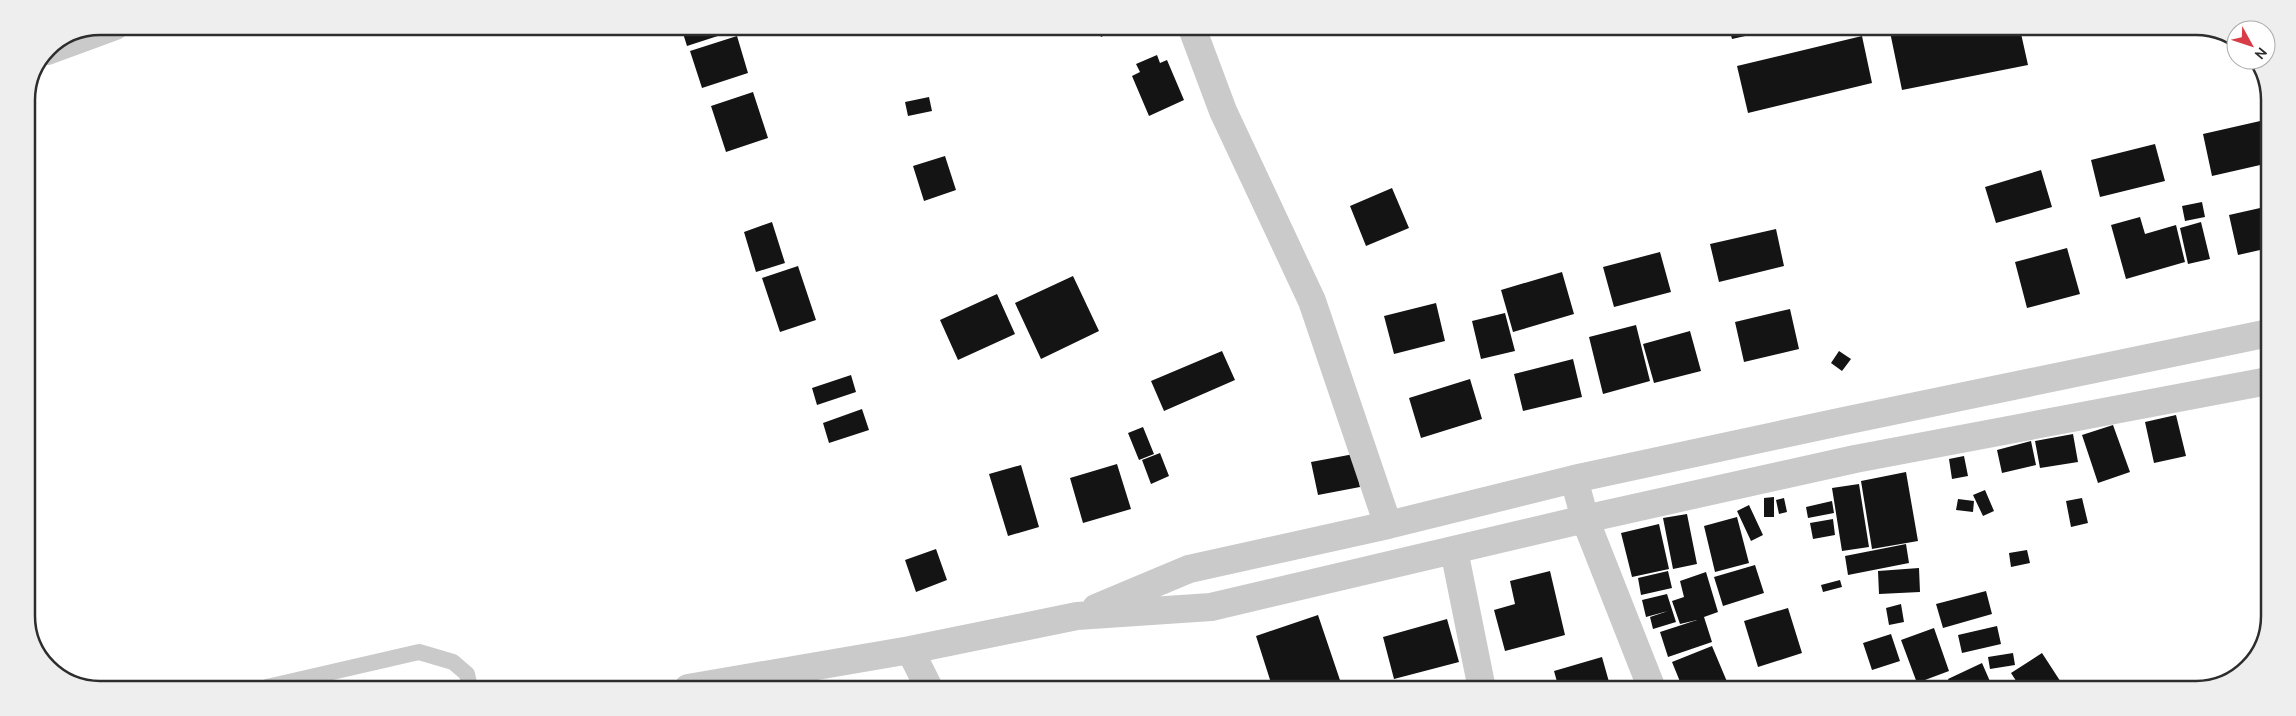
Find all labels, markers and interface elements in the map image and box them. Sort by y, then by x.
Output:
north arrow [2226,20,2276,70]
text: N [2251,44,2270,63]

